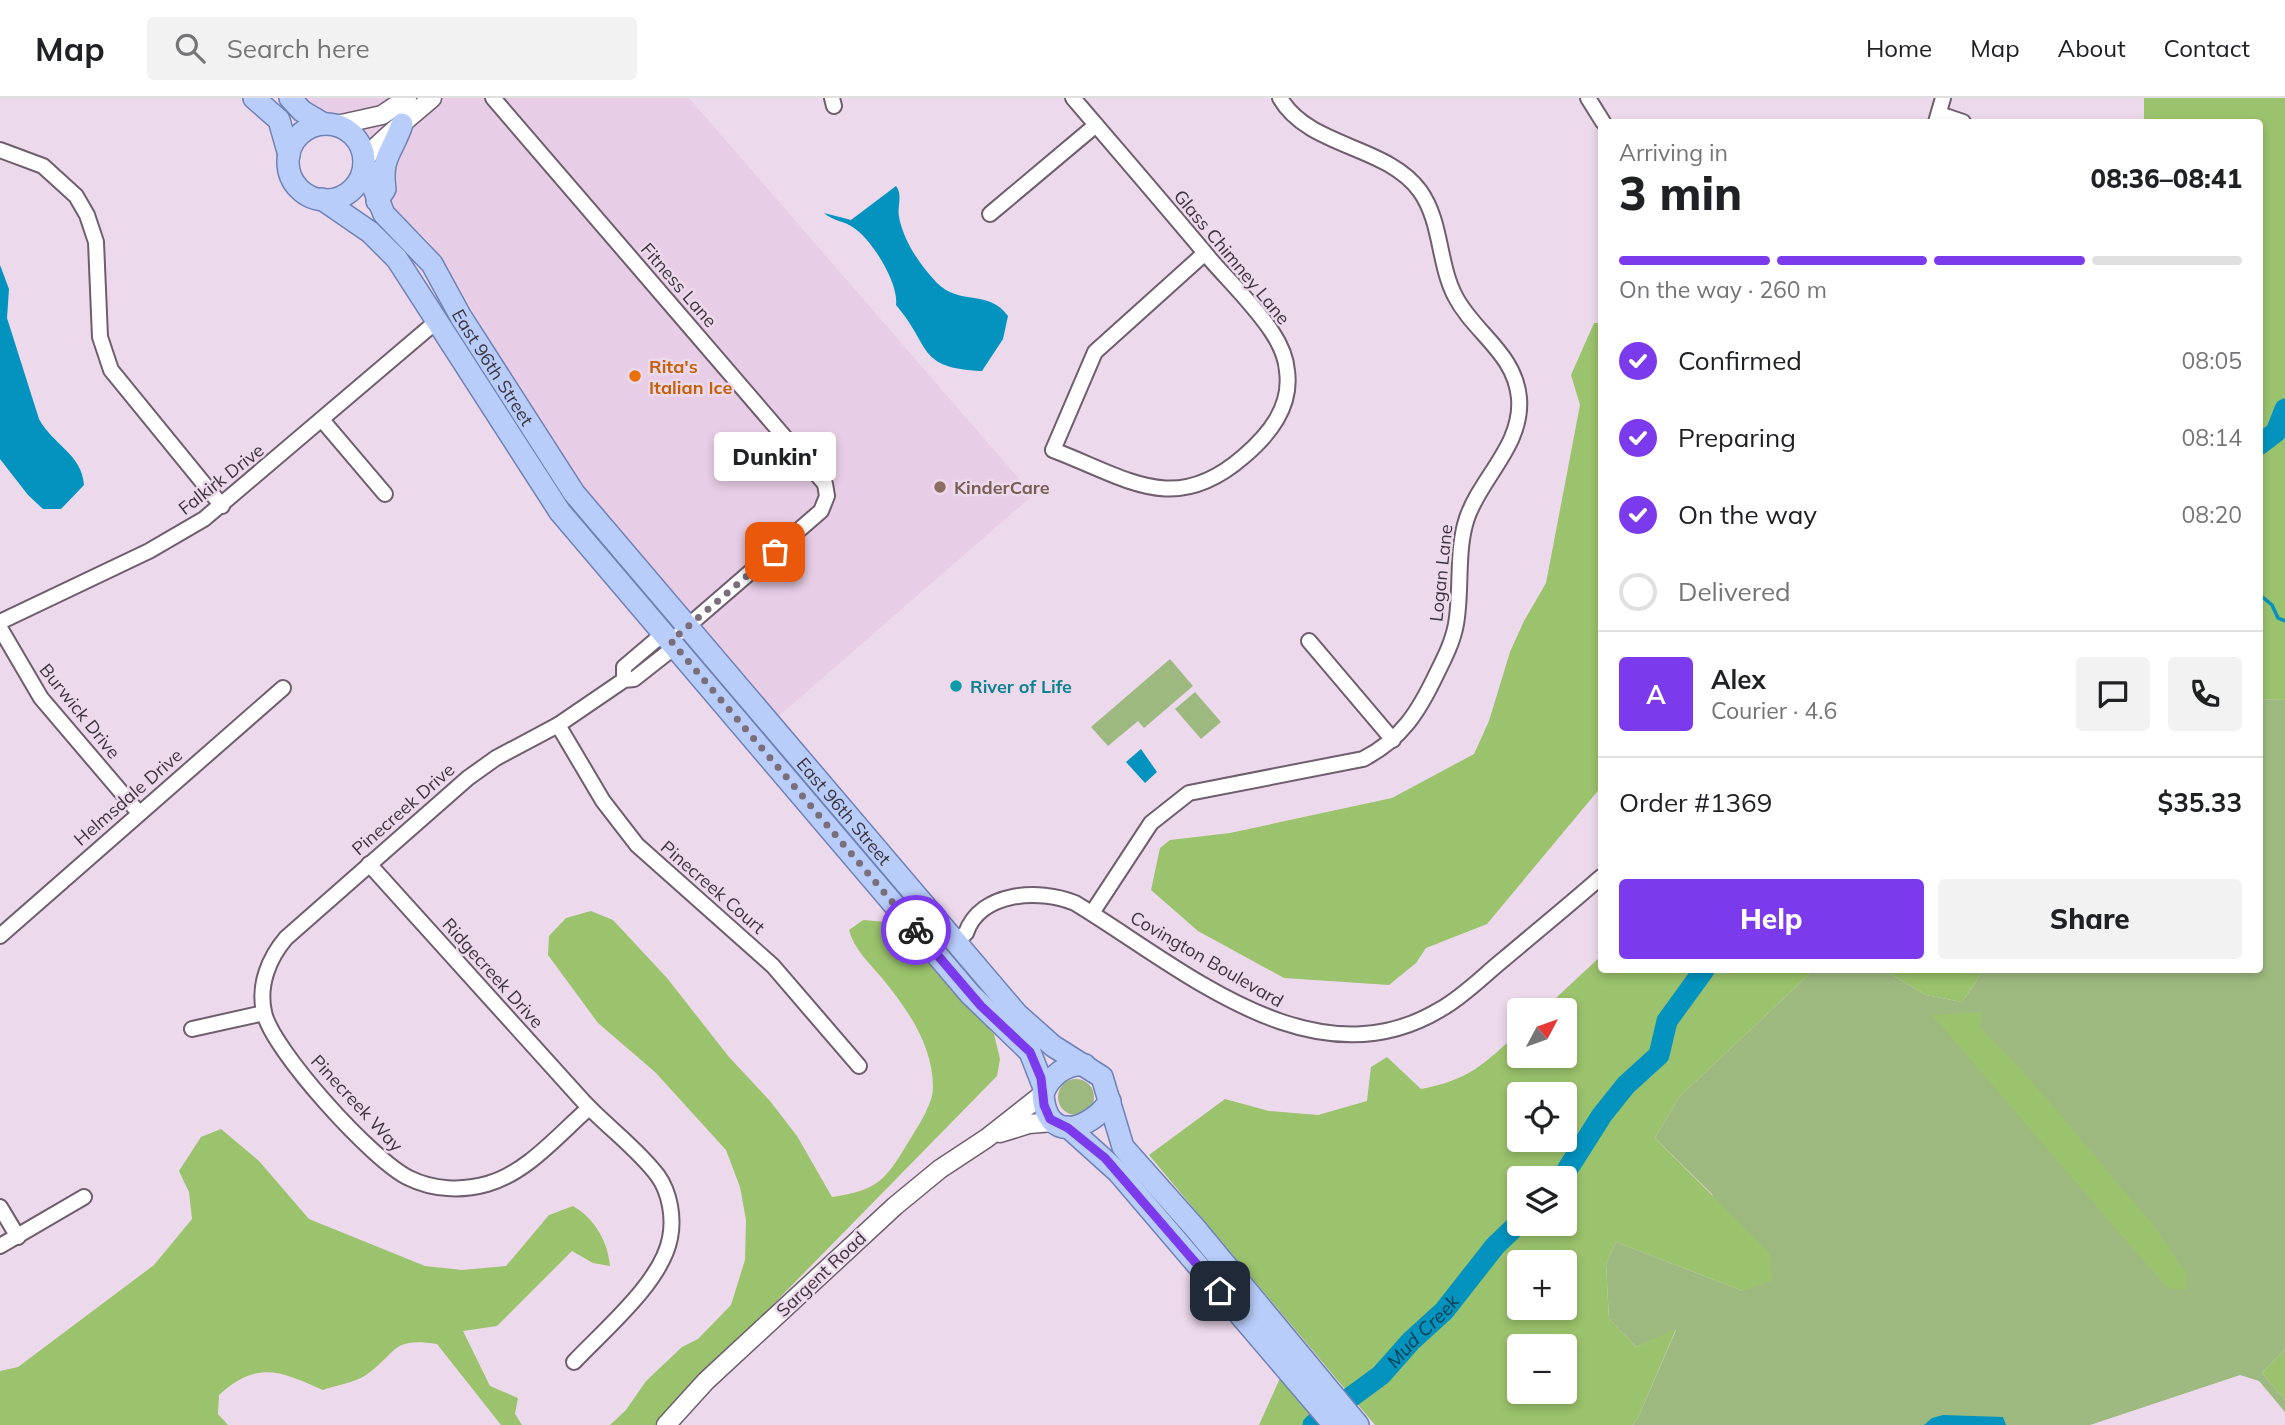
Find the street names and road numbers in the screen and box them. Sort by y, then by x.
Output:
street label: Glass Chimney Lane [1169,185,1295,329]
street label: Fitness Lane [636,238,722,332]
street label: East 96th Street [447,305,539,430]
street label: Falkirk Drive [174,438,268,520]
street label: Logan Lane [1424,523,1458,623]
street label: Burwick Drive [35,659,125,763]
street label: Helmsdale Drive [69,744,187,850]
street label: East 96th Street [792,752,897,869]
street label: Pinecreek Drive [347,758,459,860]
street label: Pinecreek Court [656,835,770,939]
street label: Covington Boulevard [1126,906,1288,1012]
street label: Ridgecreek Drive [437,913,549,1033]
street label: Pinecreek Way [306,1050,408,1157]
street label: Sargent Road [771,1226,871,1322]

